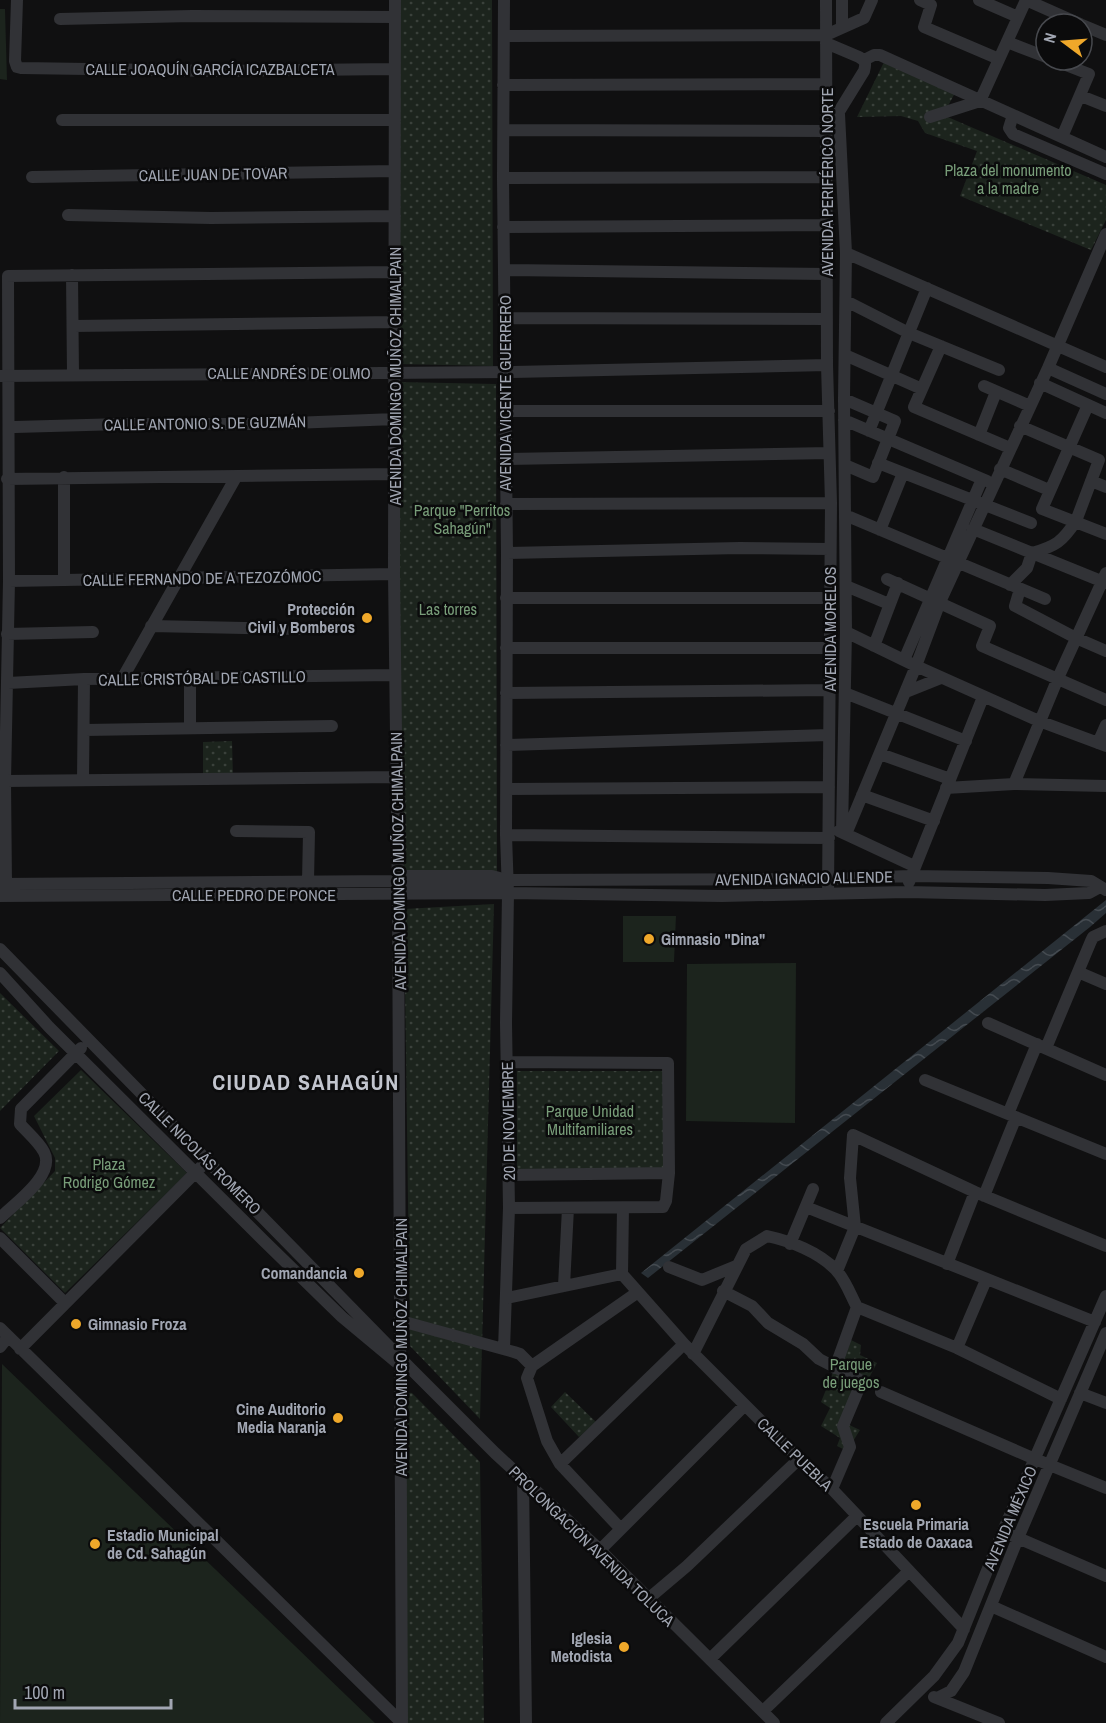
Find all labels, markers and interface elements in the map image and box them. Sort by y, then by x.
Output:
north arrow [1034,12,1094,72]
text: N [1038,30,1061,45]
street label: CALLE JOAQUÍN GARCÍA ICAZBALCETA [85,58,335,80]
street label: AVENIDA PERIFÉRICO NORTE [816,87,838,278]
park label: Plaza del monumento a la madre [945,159,1071,199]
street label: CALLE JUAN DE TOVAR [138,162,288,186]
street label: AVENIDA DOMINGO MUÑOZ CHIMALPAIN [384,247,406,506]
street label: AVENIDA VICENTE GUERRERO [494,295,516,492]
street label: CALLE ANDRÉS DE OLMO [207,362,371,384]
street label: CALLE ANTONIO S. DE GUZMÁN [104,410,306,436]
park label: Parque "Perritos Sahagún" [414,499,510,539]
street label: CALLE FERNANDO DE A TEZOZÓMOC [82,565,322,591]
street label: AVENIDA MORELOS [819,566,841,693]
place label: Protección Civil y Bomberos [248,598,355,638]
park label: Las torres [419,598,477,620]
marker: Protección Civil y Bomberos [360,611,374,625]
street label: CALLE CRISTÓBAL DE CASTILLO [98,665,306,691]
street label: AVENIDA DOMINGO MUÑOZ CHIMALPAIN [385,732,411,991]
street label: AVENIDA IGNACIO ALLENDE [714,865,893,891]
street label: CALLE PEDRO DE PONCE [172,884,336,906]
place label: Gimnasio "Dina" [661,928,765,950]
marker: Gimnasio "Dina" [642,932,656,946]
street label: 20 DE NOVIEMBRE [496,1061,520,1181]
district label: CIUDAD SAHAGÚN [212,1067,400,1097]
street label: CALLE NICOLÁS ROMERO [134,1087,266,1219]
park label: Parque Unidad Multifamiliares [546,1100,634,1140]
park label: Plaza Rodrigo Gómez [63,1153,156,1193]
street label: AVENIDA DOMINGO MUÑOZ CHIMALPAIN [390,1218,412,1477]
place label: Comandancia [261,1262,348,1284]
marker: Comandancia [352,1266,366,1280]
place label: Gimnasio Froza [88,1313,187,1335]
marker: Gimnasio Froza [69,1317,83,1331]
park label: Parque de juegos [823,1353,879,1393]
place label: Cine Auditorio Media Naranja [236,1398,327,1438]
marker: Cine Auditorio Media Naranja [331,1411,345,1425]
street label: CALLE PUEBLA [752,1412,838,1496]
street label: PROLONGACIÓN AVENIDA TOLUCA [504,1461,680,1631]
street label: AVENIDA MÉXICO [978,1462,1042,1574]
marker: Escuela Primaria Estado de Oaxaca [909,1498,923,1512]
place label: Escuela Primaria Estado de Oaxaca [859,1513,973,1553]
place label: Estadio Municipal de Cd. Sahagún [107,1524,219,1564]
marker: Estadio Municipal de Cd. Sahagún [88,1537,102,1551]
place label: Iglesia Metodista [551,1627,613,1667]
marker: Iglesia Metodista [617,1640,631,1654]
scale bar [15,1672,171,1710]
text: 100 m [24,1680,65,1705]

